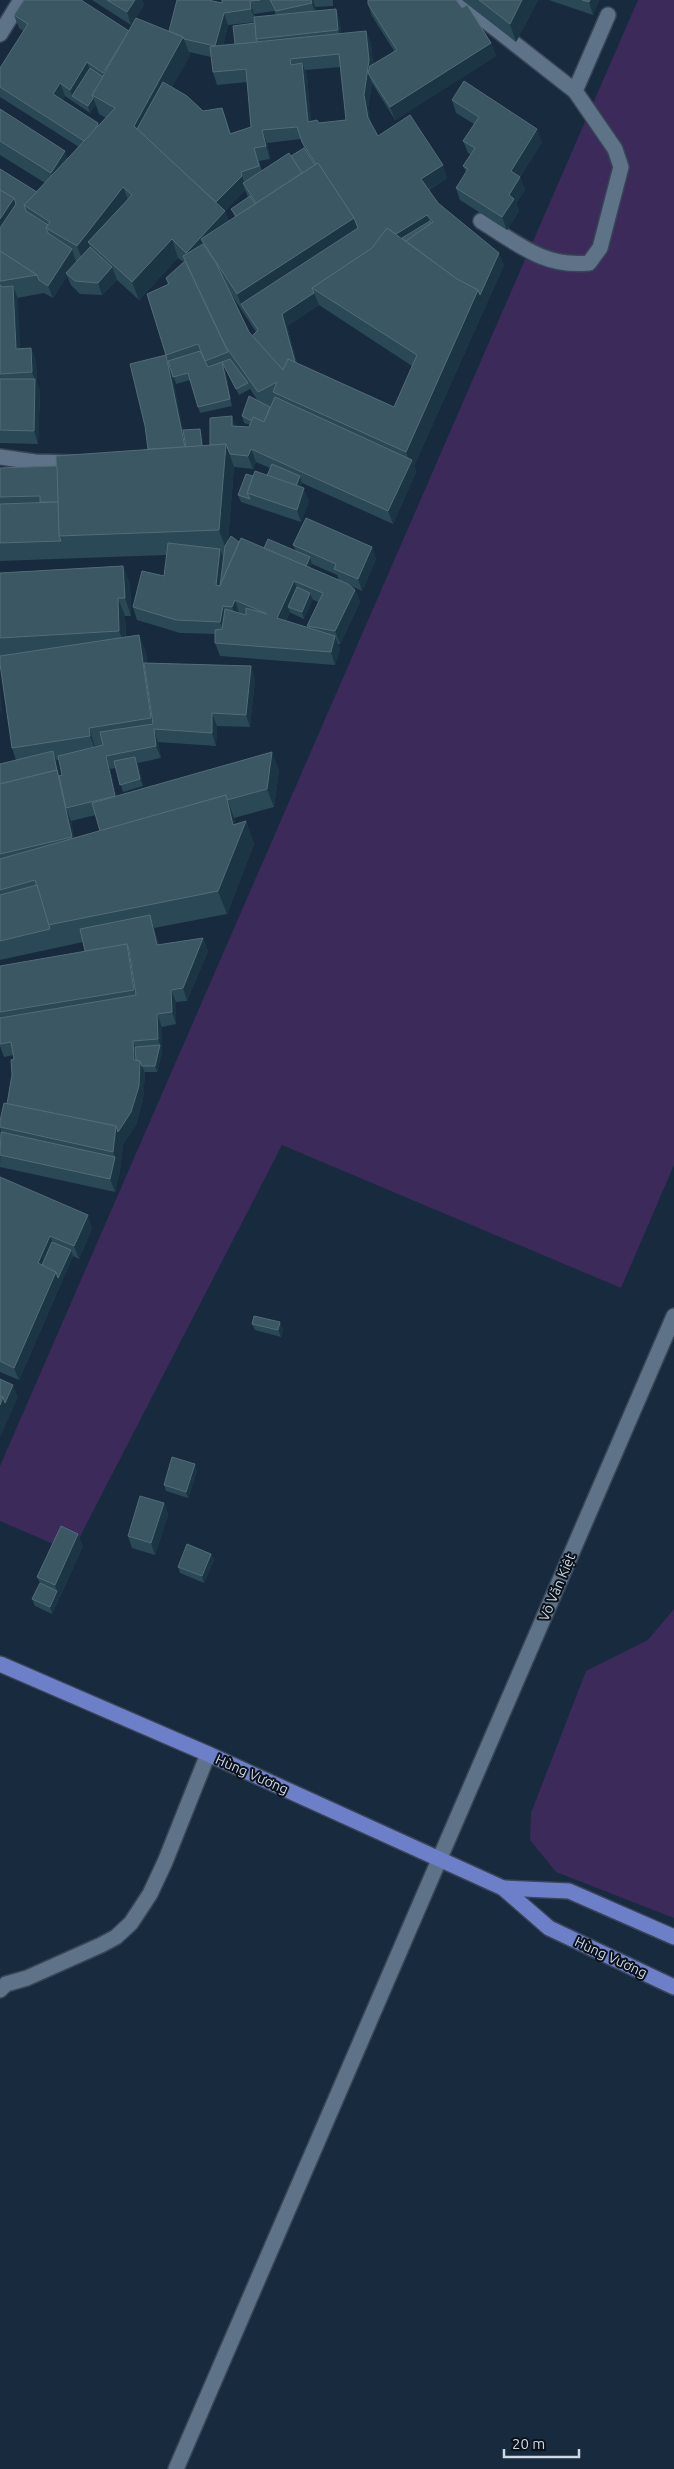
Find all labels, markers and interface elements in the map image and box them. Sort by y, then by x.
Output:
street label: Võ Văn Kiệt [536,1550,579,1623]
street label: Hùng Vương [213,1751,291,1797]
street label: Hùng Vương [572,1933,650,1981]
scale bar [504,2426,579,2458]
text: 20 m [512,2435,545,2452]

